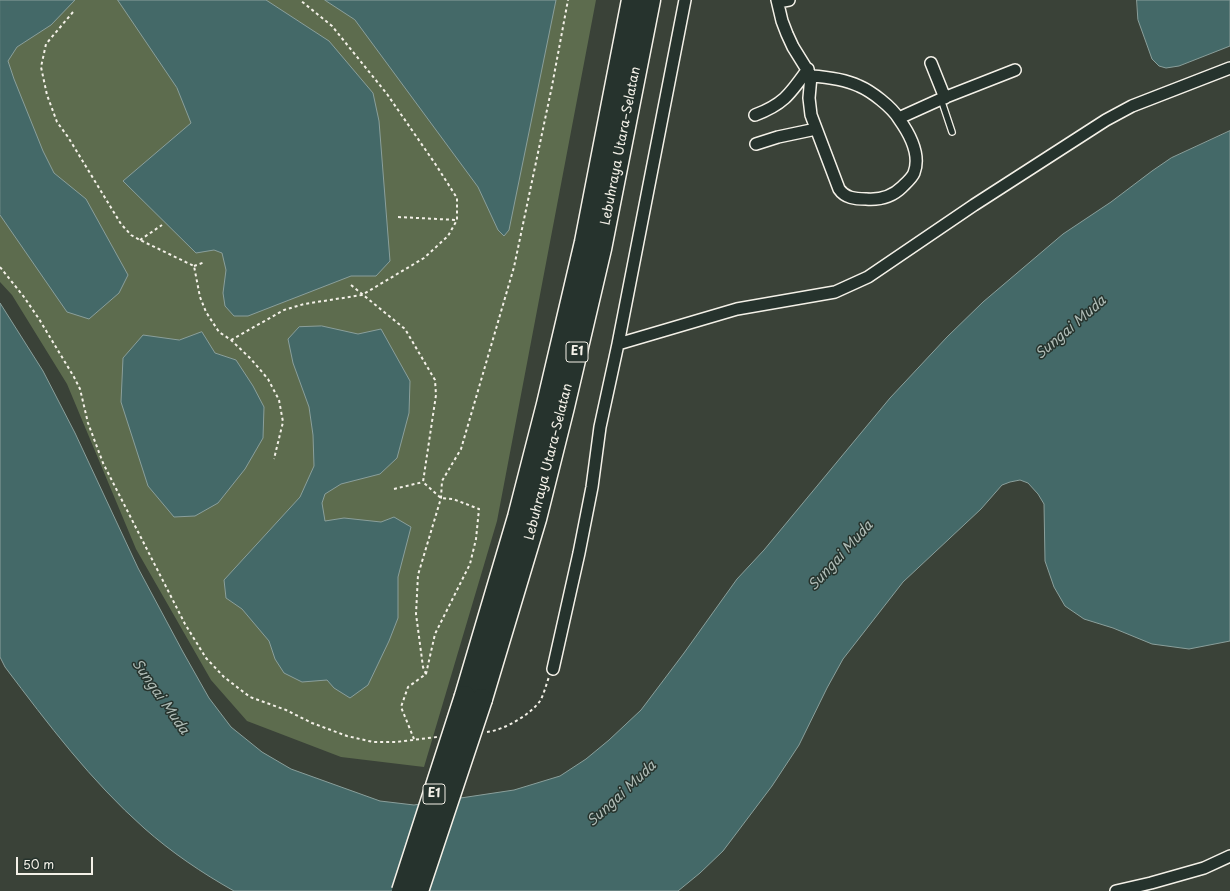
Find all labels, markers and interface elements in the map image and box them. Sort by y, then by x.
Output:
street label: Lebuhraya Utara–Selatan [598,65,644,227]
water label: Sungai Muda [1032,293,1110,363]
road number: E1 [566,342,588,362]
street label: Lebuhraya Utara–Selatan [522,382,576,542]
water label: Sungai Muda [805,518,877,594]
water label: Sungai Muda [128,656,192,738]
water label: Sungai Muda [584,758,660,830]
road number: E1 [423,784,445,804]
scale bar [18,849,95,875]
text: 50 m [23,855,54,873]

